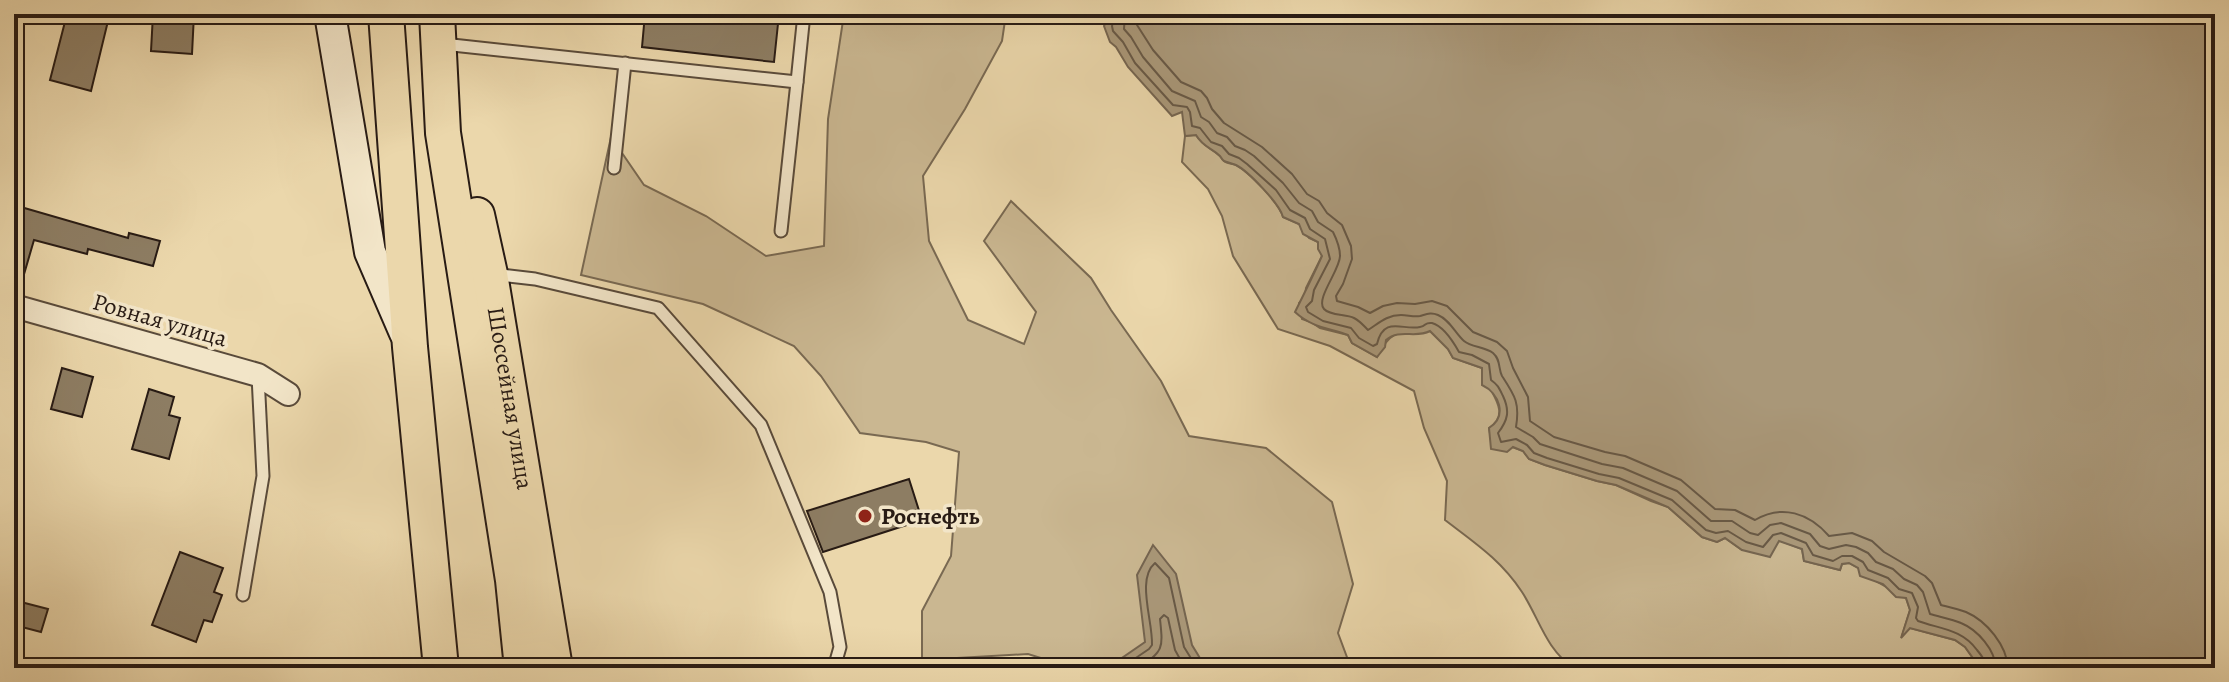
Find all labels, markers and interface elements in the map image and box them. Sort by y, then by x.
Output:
street label: Ровная улица [89,286,231,354]
street label: Шоссейная улица [480,304,541,492]
place label: Роснефть [881,500,979,532]
marker: Роснефть [856,507,874,525]

